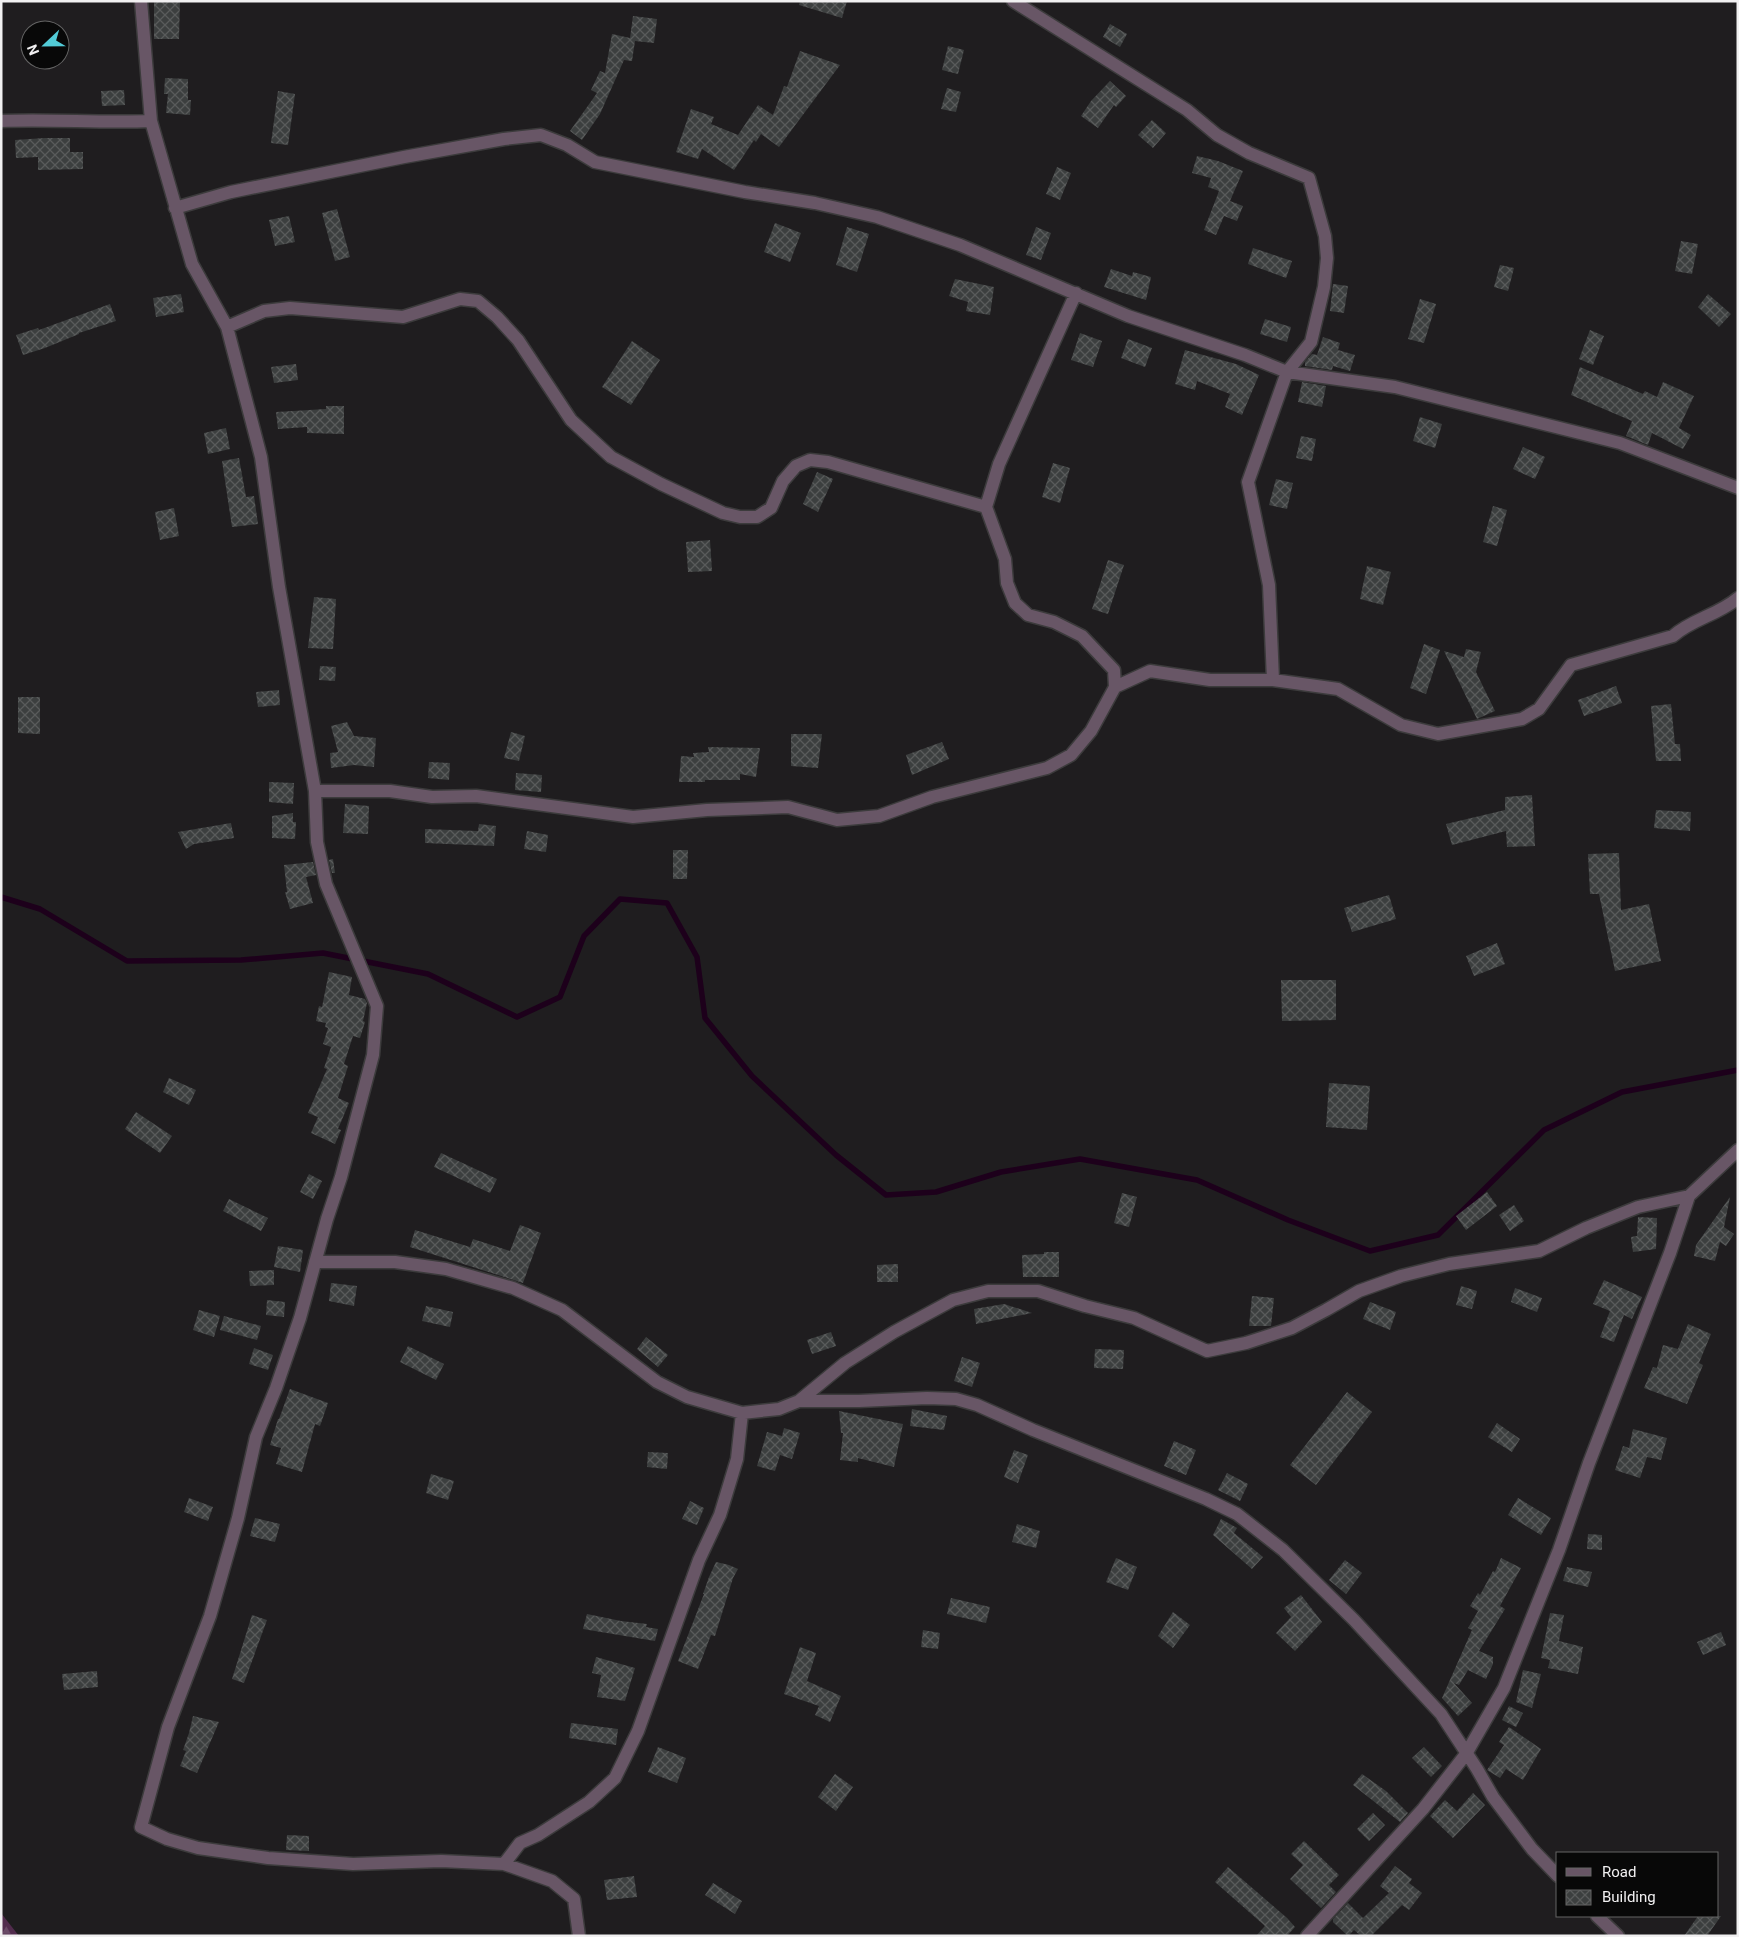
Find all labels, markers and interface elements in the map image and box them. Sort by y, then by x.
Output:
north arrow [20,20,70,70]
text: N [24,42,42,57]
legend [1556,1852,1719,1917]
text: Road [1602,1863,1636,1881]
text: Building [1602,1888,1656,1906]

